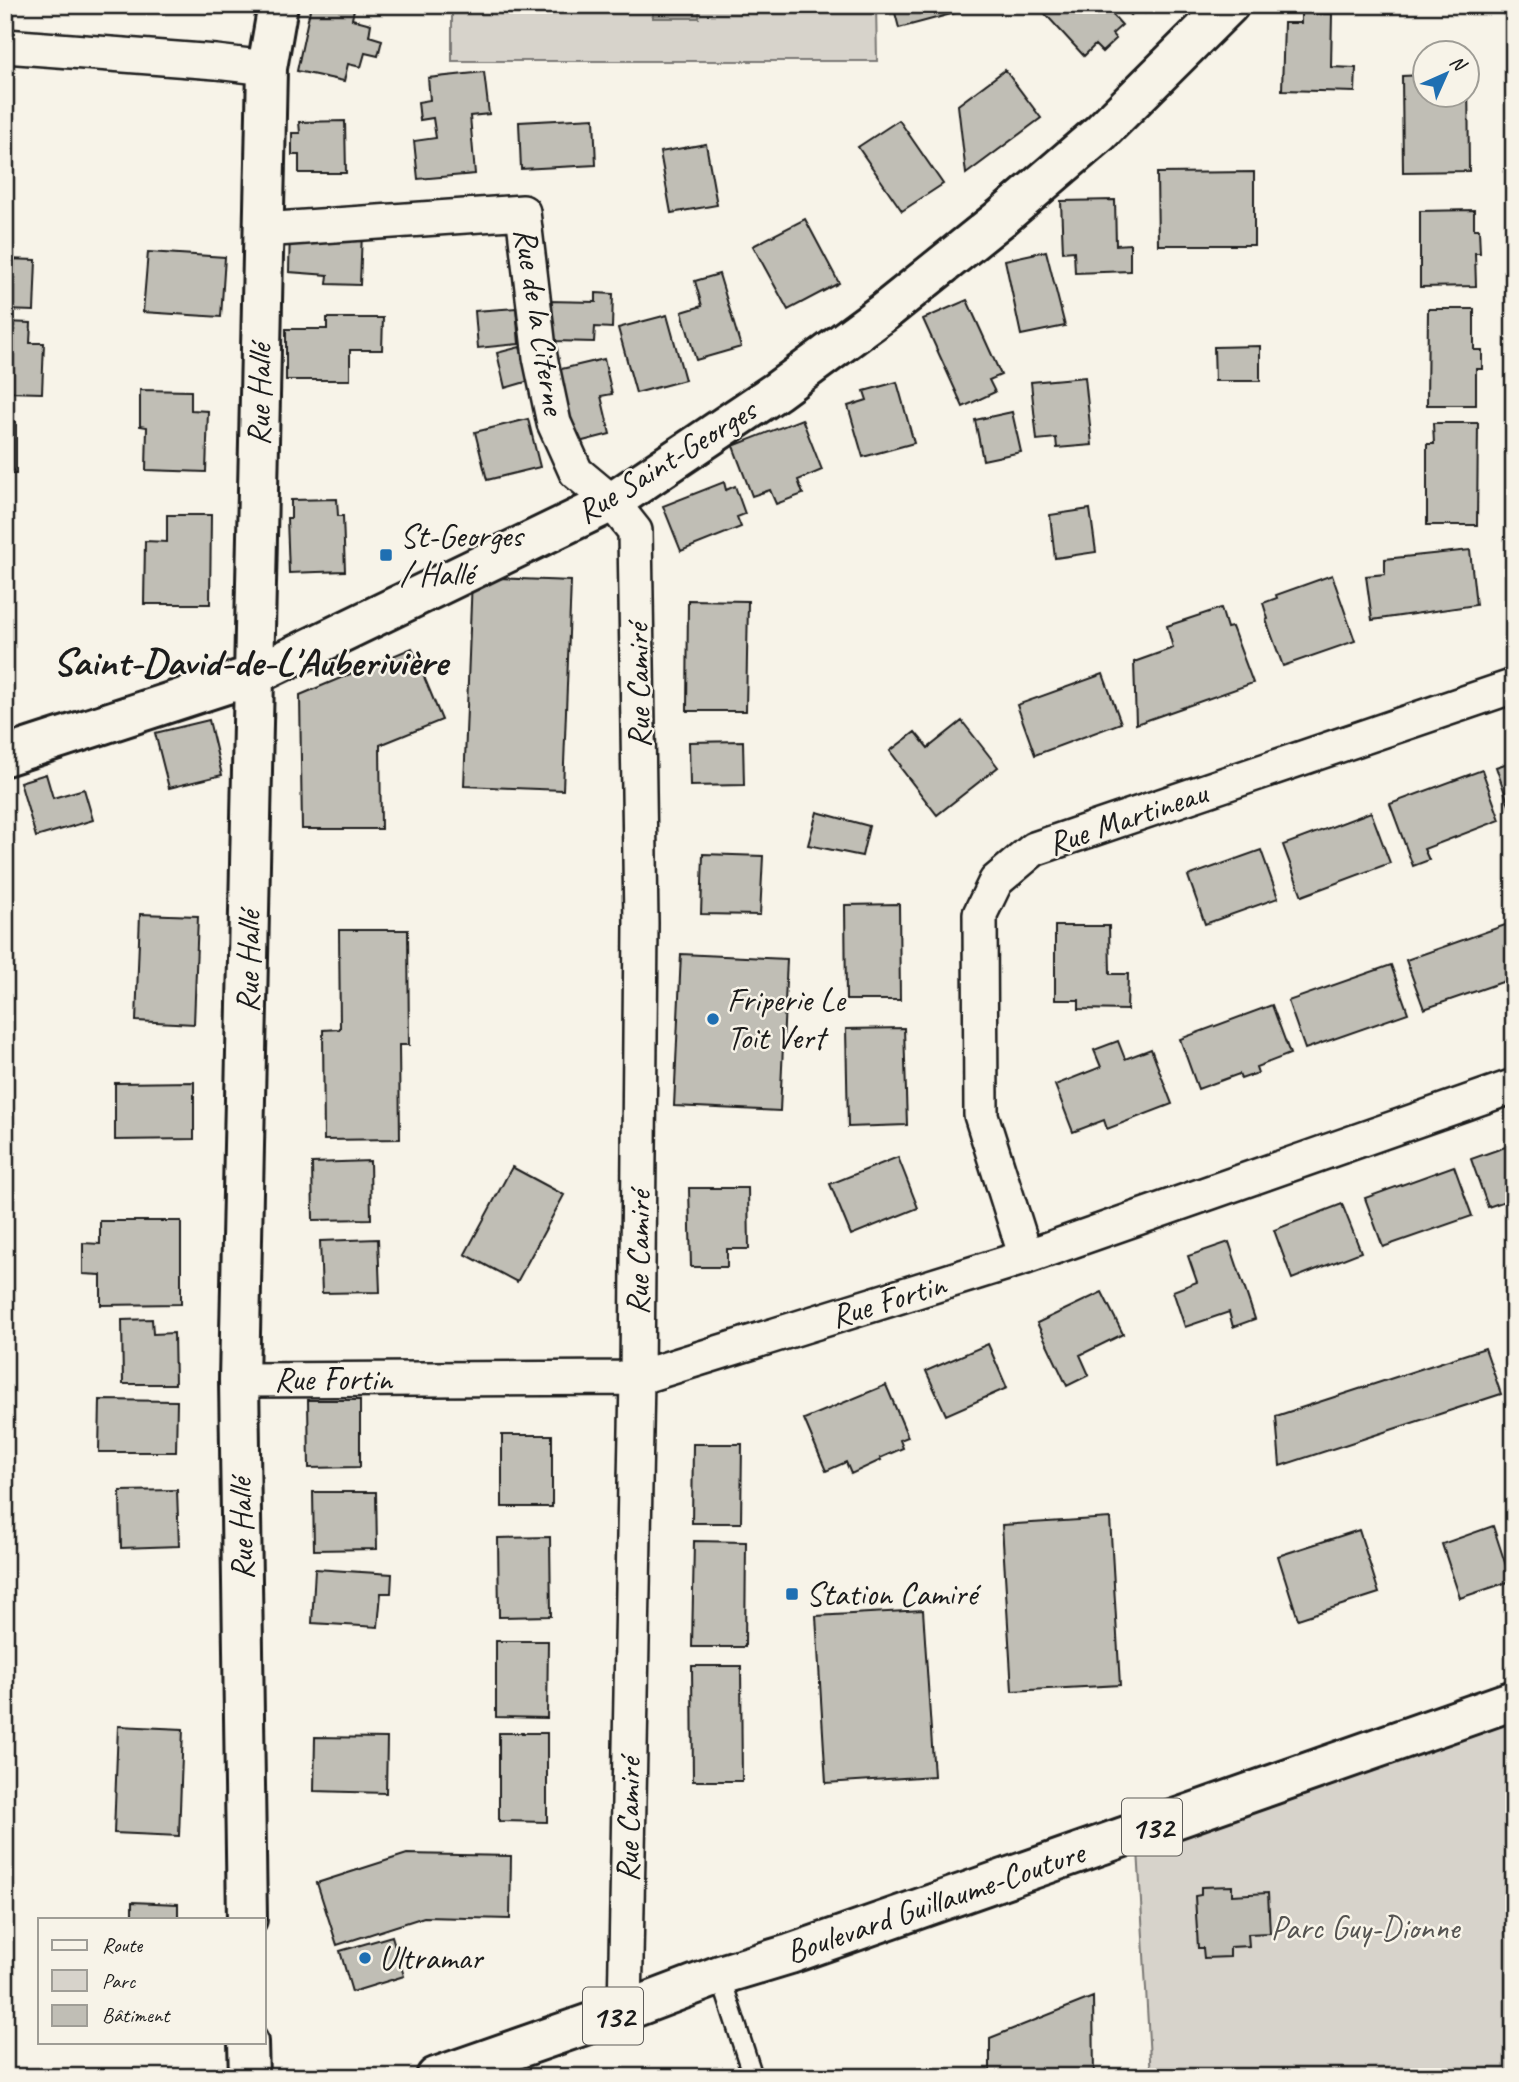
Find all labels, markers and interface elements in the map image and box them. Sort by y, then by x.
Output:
north arrow [1410,38,1480,108]
text: N [1445,50,1472,78]
street label: Rue de la Citerne [505,225,576,419]
street label: Rue Hallé [237,339,281,446]
street label: Rue Saint-Georges [568,388,766,533]
place label: St-Georges / Hallé [400,515,525,595]
marker: St-Georges / Hallé [378,547,394,563]
street label: Rue Camiré [616,618,660,749]
district label: Saint-David-de-L'Auberivière [53,637,451,687]
street label: Rue Martineau [1042,771,1214,865]
street label: Rue Hallé [226,906,270,1013]
place label: Friperie Le Toit Vert [727,979,847,1059]
marker: Friperie Le Toit Vert [705,1011,721,1027]
street label: Rue Camiré [616,1185,660,1316]
street label: Rue Fortin [826,1262,952,1337]
street label: Rue Fortin [274,1358,394,1400]
street label: Rue Hallé [219,1473,263,1580]
place label: Station Camiré [806,1573,982,1615]
marker: Station Camiré [784,1586,800,1602]
street label: Rue Camiré [606,1752,650,1883]
road number: 132 [1122,1798,1182,1856]
street label: Boulevard Guillaume-Couture [780,1830,1092,1973]
park label: Parc Guy-Dionne [1271,1907,1461,1949]
legend [38,1918,266,2044]
text: Route [102,1932,143,1958]
place label: Ultramar [379,1937,484,1979]
marker: Ultramar [357,1950,373,1966]
text: Parc [102,1968,137,1994]
road number: 132 [583,1988,643,2044]
text: Bâtiment [102,2002,171,2028]

